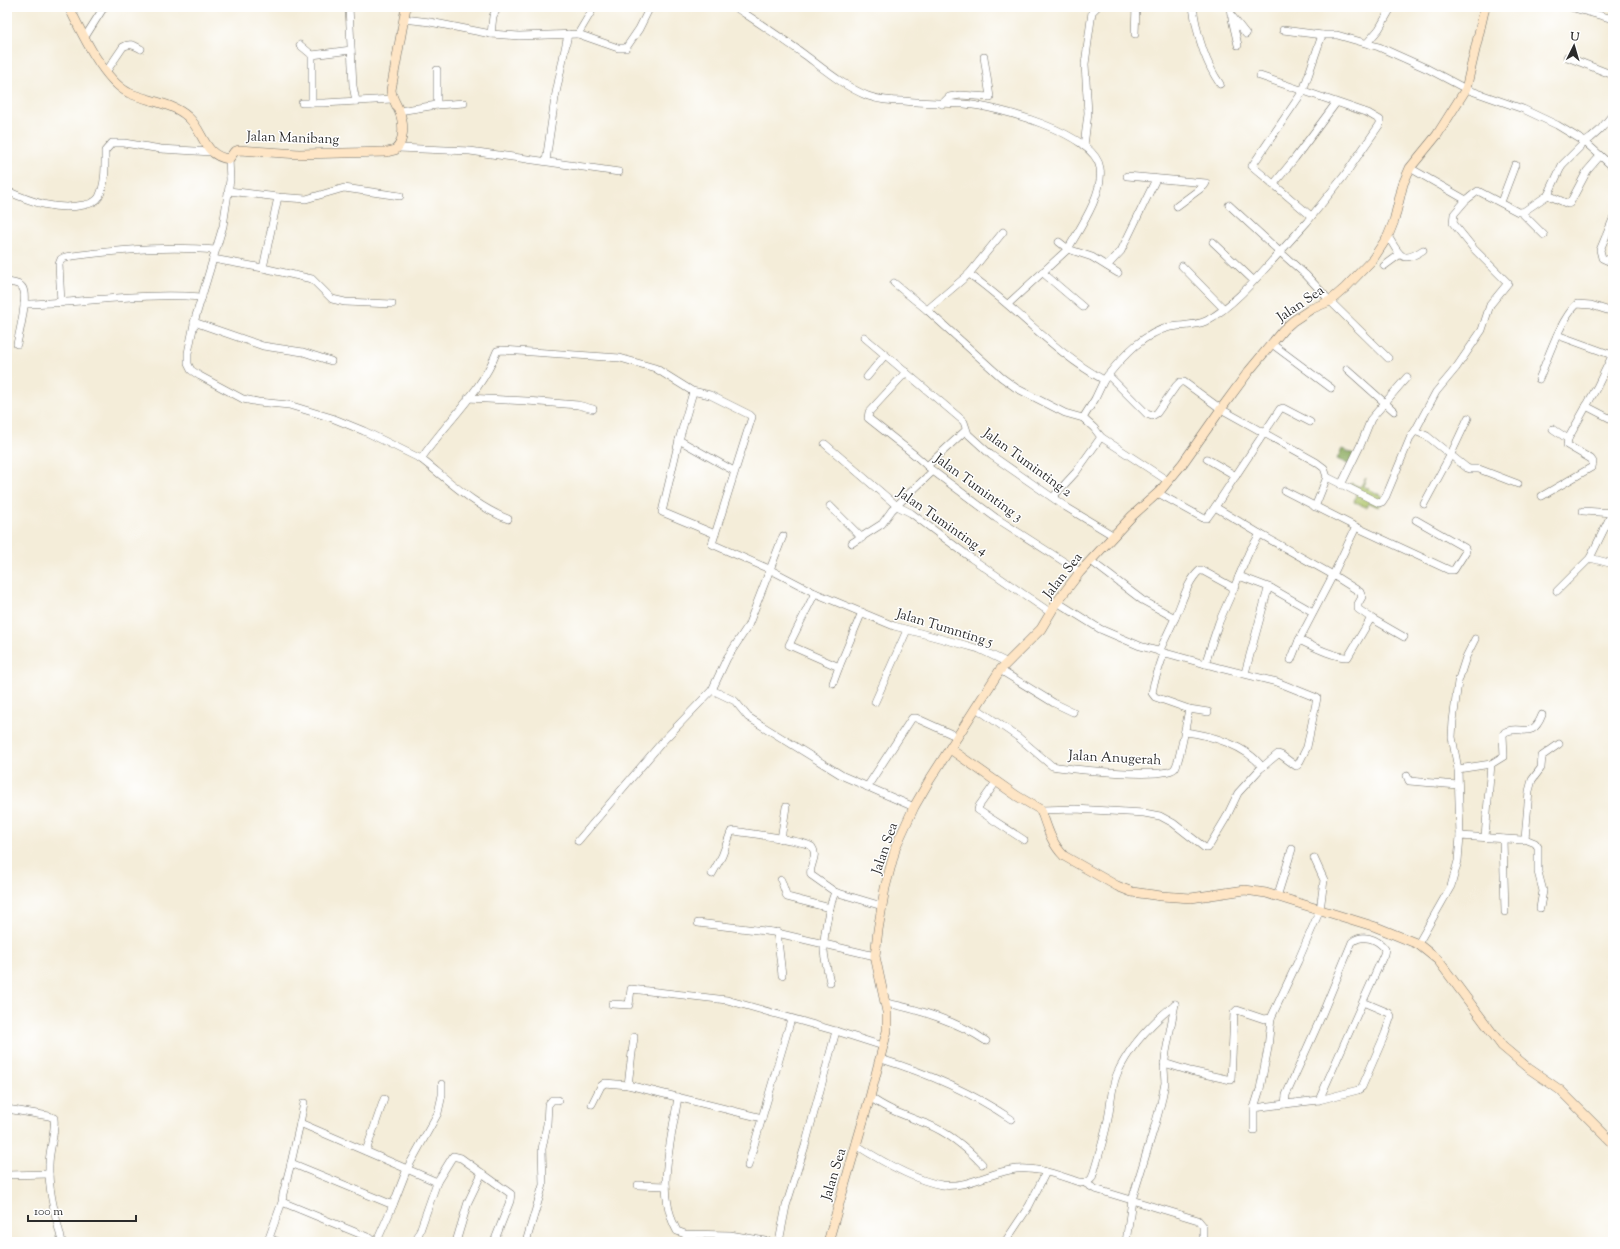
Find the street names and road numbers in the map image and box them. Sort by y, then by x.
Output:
street label: Jalan Manibang [245,127,340,151]
street label: Jalan Sea [1273,281,1329,328]
street label: Jalan Tuminting 2 [977,424,1076,503]
street label: Jalan Tuminting 3 [929,449,1026,528]
street label: Jalan Tuminting 4 [892,483,991,561]
street label: Jalan Sea [1039,549,1088,604]
street label: Jalan Tumnting 5 [893,604,995,653]
street label: Jalan Anugerah [1067,747,1162,771]
street label: Jalan Sea [867,820,904,878]
street label: Jalan Sea [817,1146,852,1204]

